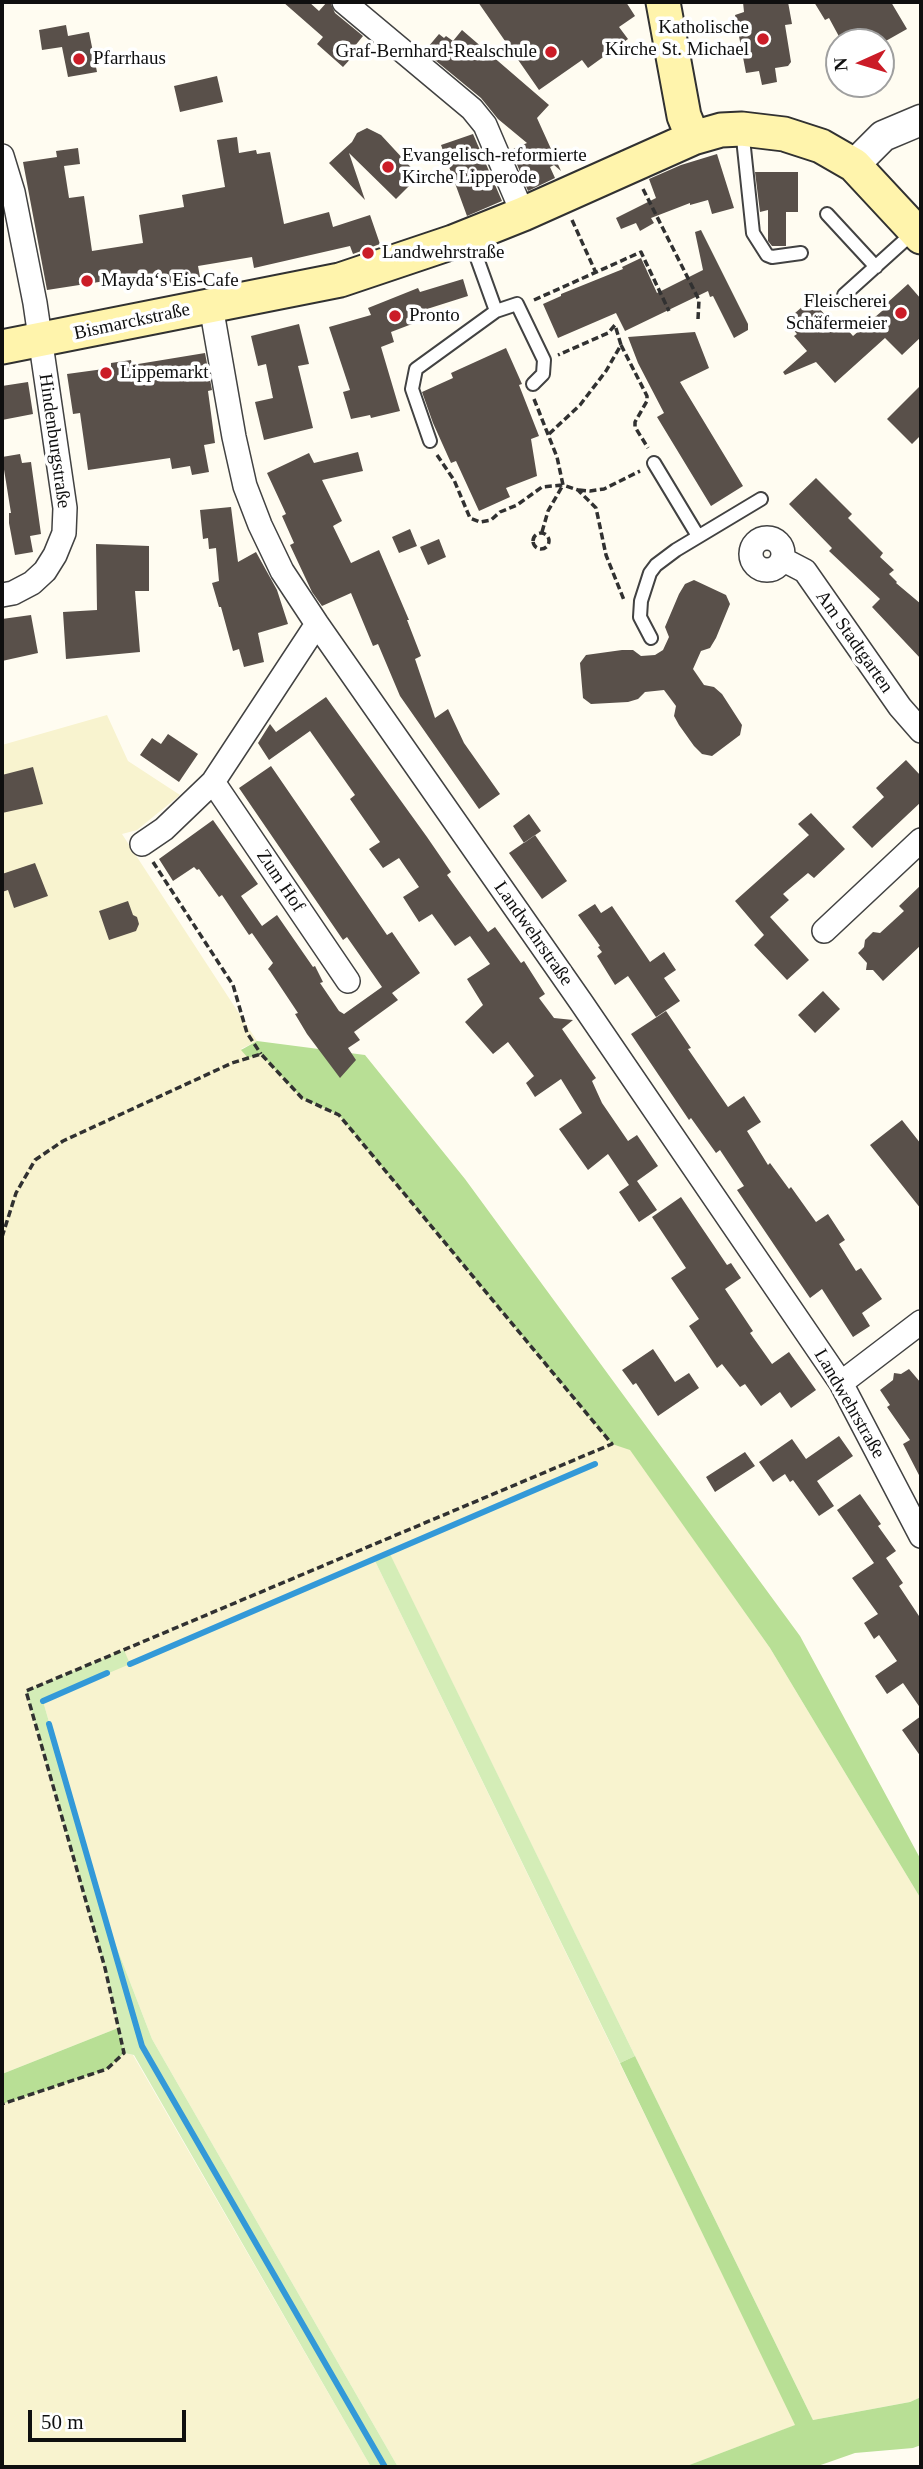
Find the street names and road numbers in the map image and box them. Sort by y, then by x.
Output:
street label: Bismarckstraße [72,299,192,345]
street label: Hindenburgstraße [33,372,75,510]
street label: Am Stadtgarten [810,586,898,698]
street label: Zum Hof [251,846,309,916]
street label: Landwehrstraße [489,877,577,991]
street label: Landwehrstraße [809,1345,889,1463]

